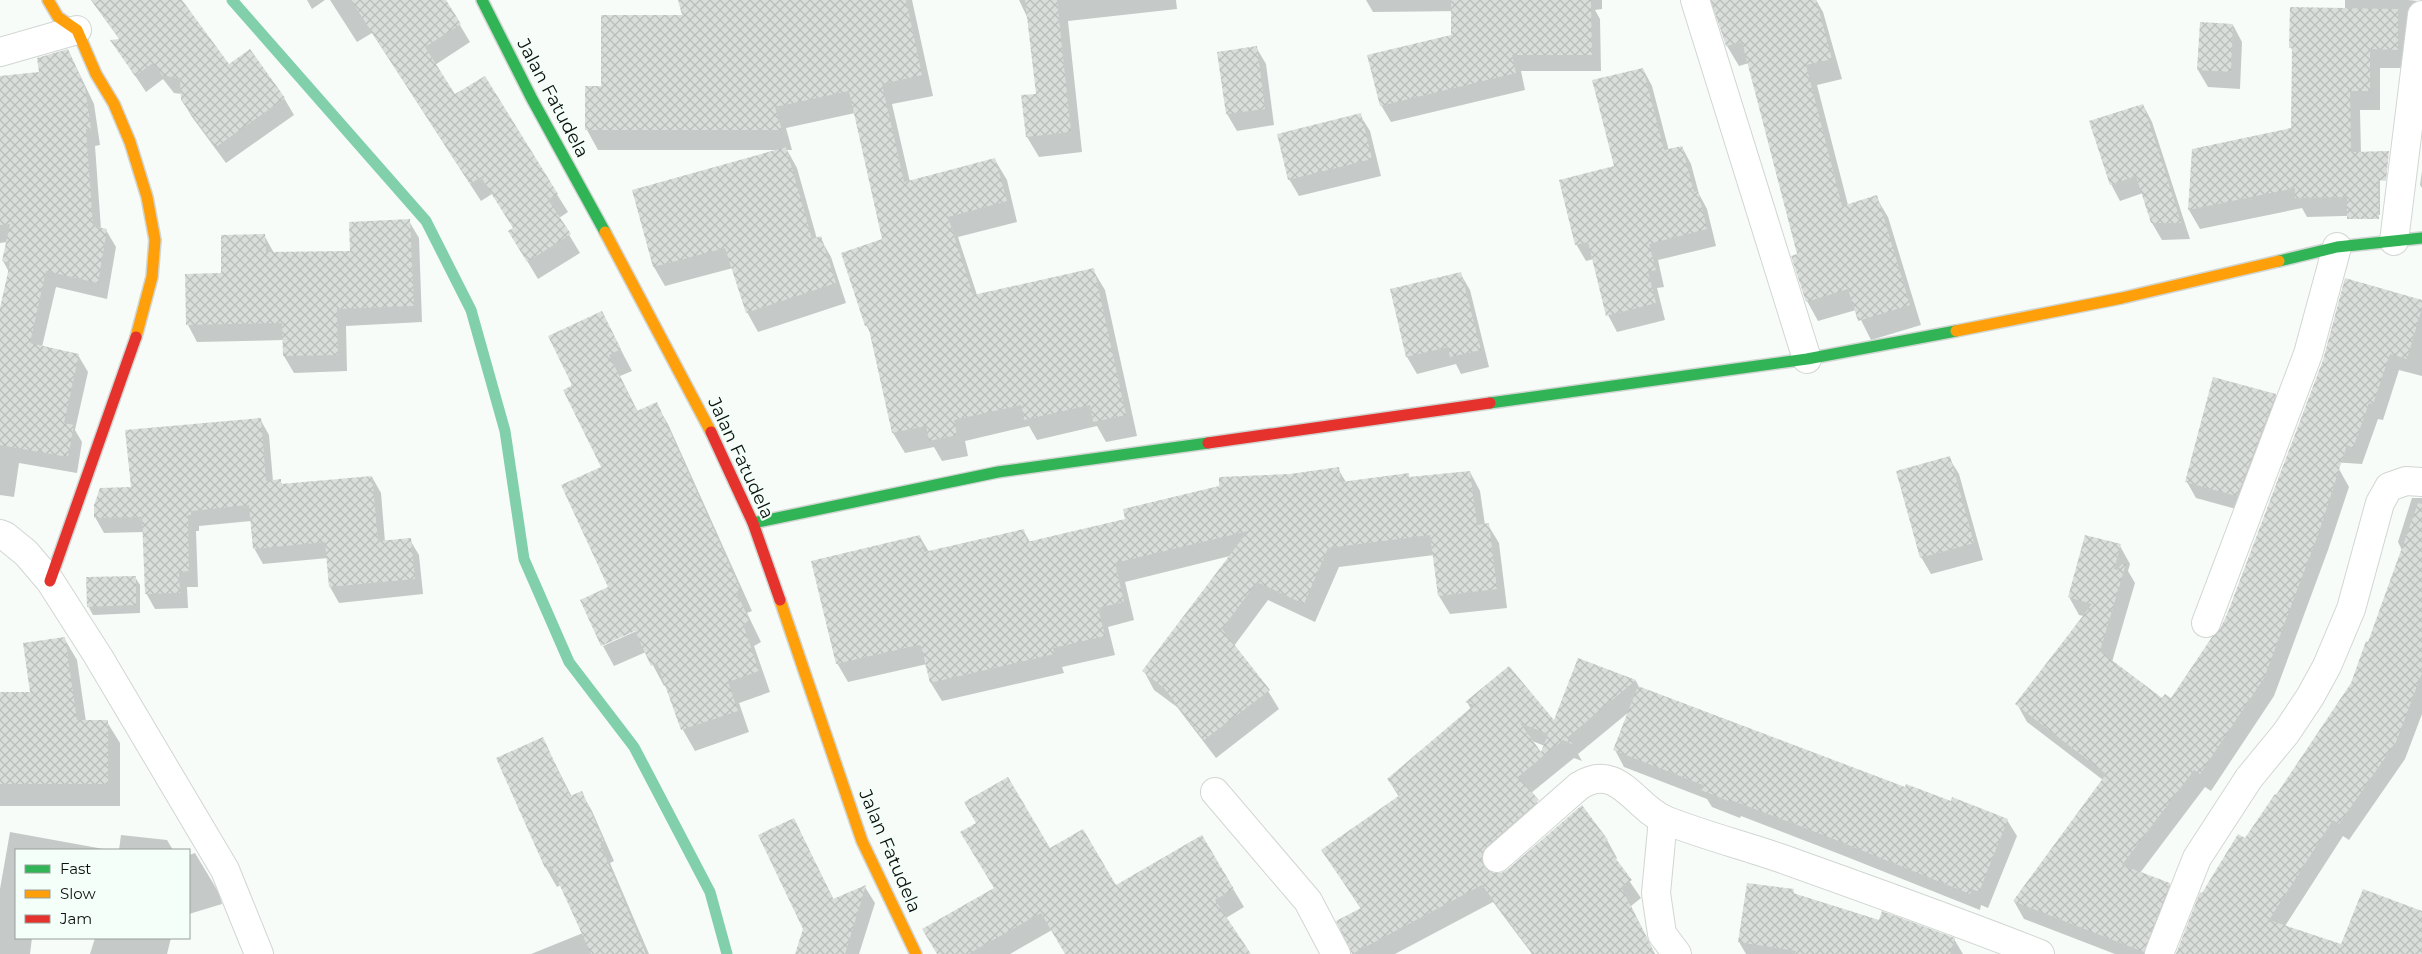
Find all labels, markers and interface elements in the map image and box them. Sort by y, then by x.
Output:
street label: Jalan Fatudela [512,34,594,161]
street label: Jalan Fatudela [703,393,779,522]
street label: Jalan Fatudela [854,785,926,916]
legend [15,849,190,939]
text: Fast [60,859,91,878]
text: Slow [60,884,96,903]
text: Jam [59,909,92,928]

